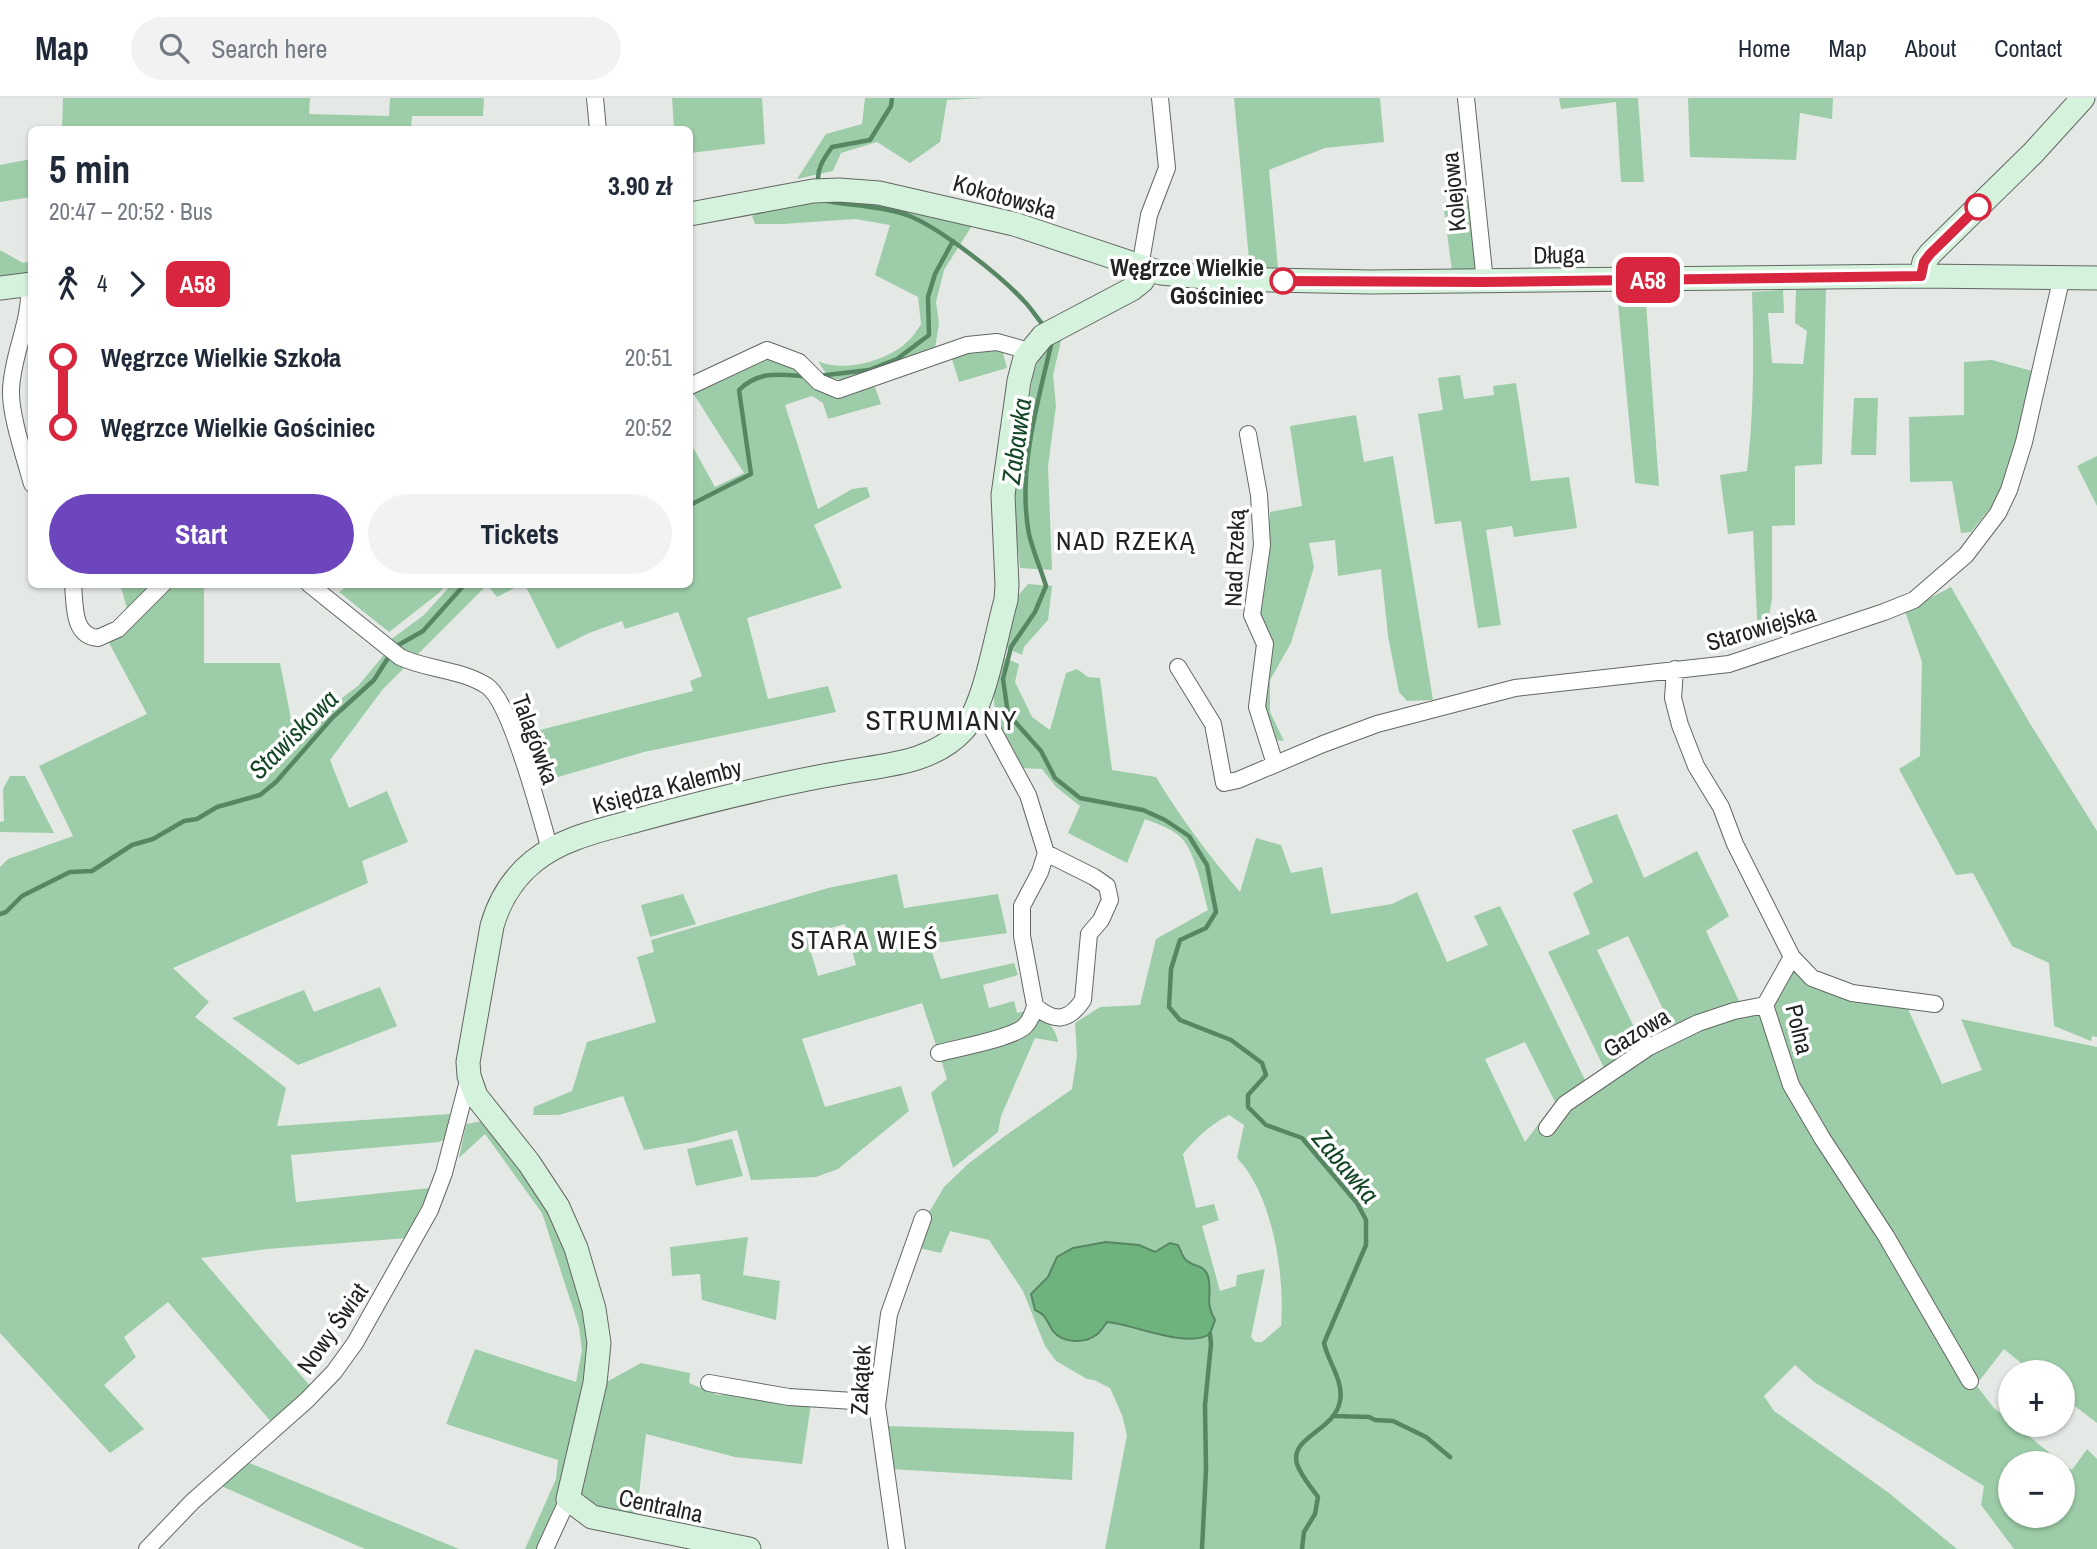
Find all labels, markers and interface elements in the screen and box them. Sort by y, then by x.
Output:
search box [131,17,621,80]
text: Map [35,26,89,70]
icon: search [155,29,193,67]
text: Search here [211,31,327,66]
text: Home [1738,32,1790,64]
text: Map [1828,32,1867,64]
text: About [1905,32,1956,64]
text: Contact [1994,32,2062,64]
text: 5 min [49,144,130,195]
street label: Kolejowa [1433,151,1473,233]
street label: Kokotowska [950,166,1060,226]
text: 3.90 zł [608,168,672,203]
unlabelled marker [1965,194,1991,220]
text: 20:47 – 20:52 · Bus [49,196,213,227]
street label: Długa [1533,238,1585,270]
place label: Węgrzce Wielkie Gościniec [1110,251,1264,311]
line badge: A58 [1608,257,1688,303]
text: A58 [1630,264,1666,296]
icon: walk [49,265,87,303]
icon: forward [118,265,156,303]
text: 4 [97,268,108,299]
text: A58 [180,268,216,300]
marker: Węgrzce Wielkie Gościniec [1270,268,1296,294]
text: Węgrzce Wielkie Szkoła [101,340,341,375]
text: 20:51 [625,342,672,373]
water label: Zabawka [993,396,1039,487]
text: Węgrzce Wielkie Gościniec [101,410,375,445]
text: 20:52 [625,412,672,443]
button: Start [49,494,354,574]
button: Tickets [368,494,672,574]
street label: Nad Rzeką [1216,508,1252,607]
district label: NAD RZEKĄ [1056,523,1196,558]
street label: Starowiejska [1702,596,1820,658]
water label: Stawiskowa [240,681,346,787]
street label: Talagówka [505,690,567,788]
district label: STRUMIANY [865,701,1019,739]
street label: Księdza Kalemby [589,751,745,821]
district label: STARA WIEŚ [791,922,939,957]
street label: Gazowa [1597,1000,1675,1064]
street label: Polna [1778,1001,1822,1057]
water label: Zabawka [1304,1121,1387,1210]
street label: Nowy Świat [289,1276,375,1380]
street label: Zakątek [842,1344,878,1416]
map controls [1998,1360,2075,1528]
button: + [1998,1360,2075,1437]
button: − [1998,1451,2075,1528]
street label: Centralna [616,1480,706,1530]

